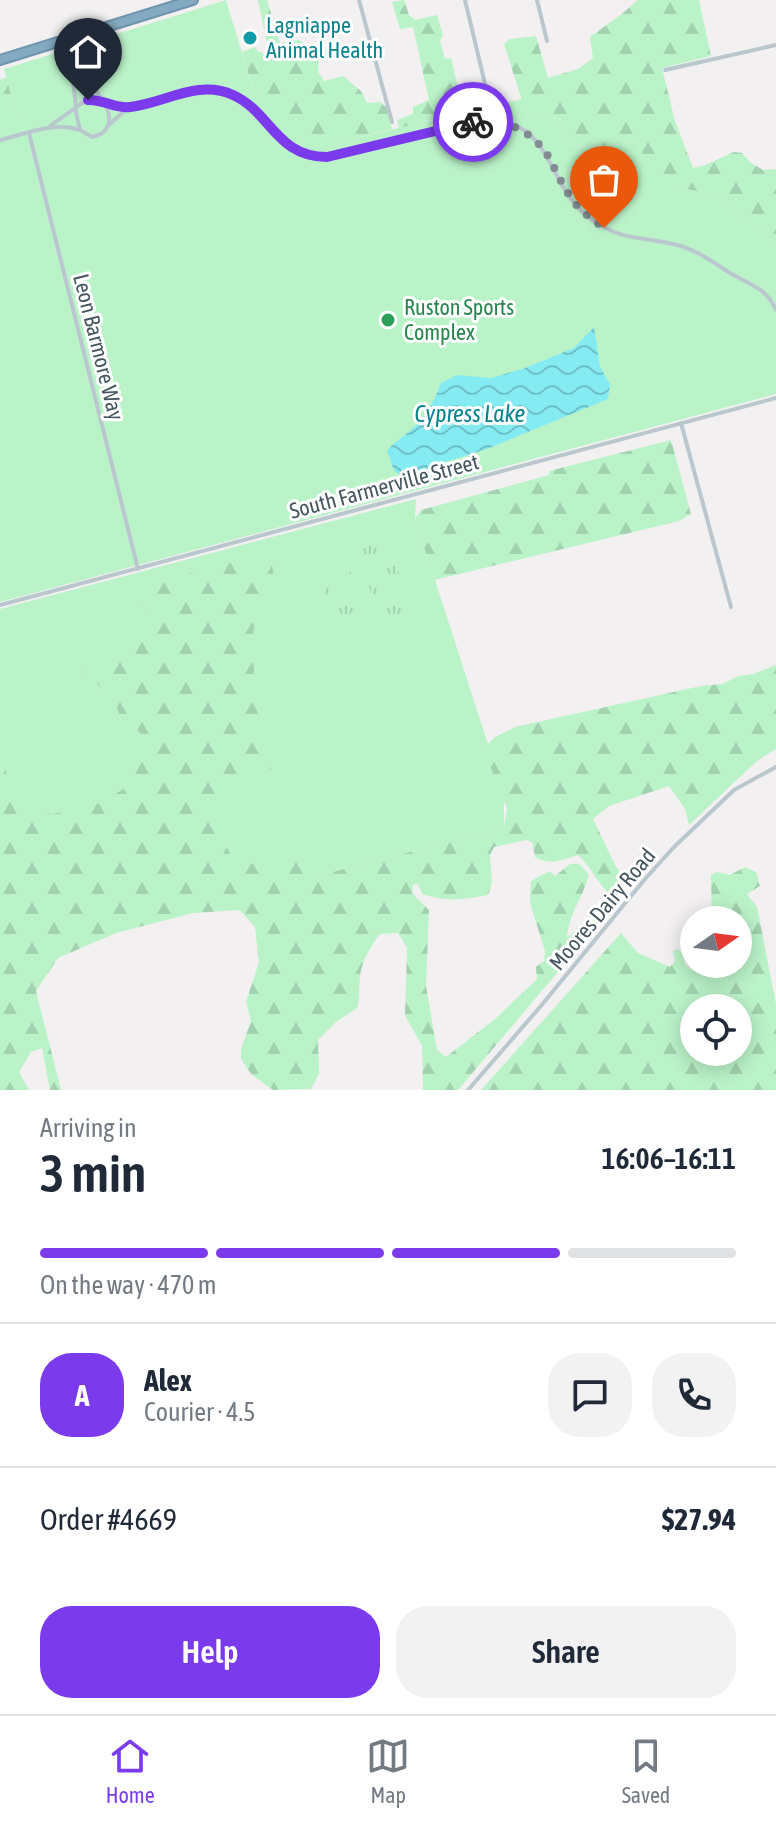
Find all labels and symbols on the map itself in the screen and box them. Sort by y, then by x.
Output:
place label: Lagniappe Animal Health [266,12,383,63]
pin [54,18,122,100]
marker: Lagniappe Animal Health [241,29,259,47]
courier [433,82,513,162]
pin [570,146,638,228]
street label: Leon Barmore Way [68,271,130,423]
place label: Ruston Sports Complex [404,294,514,345]
marker: Ruston Sports Complex [379,311,397,329]
water label: Cypress Lake [415,400,526,427]
street label: South Farmerville Street [287,448,481,524]
street label: Moores Dairy Road [544,843,660,975]
north arrow [680,906,752,978]

